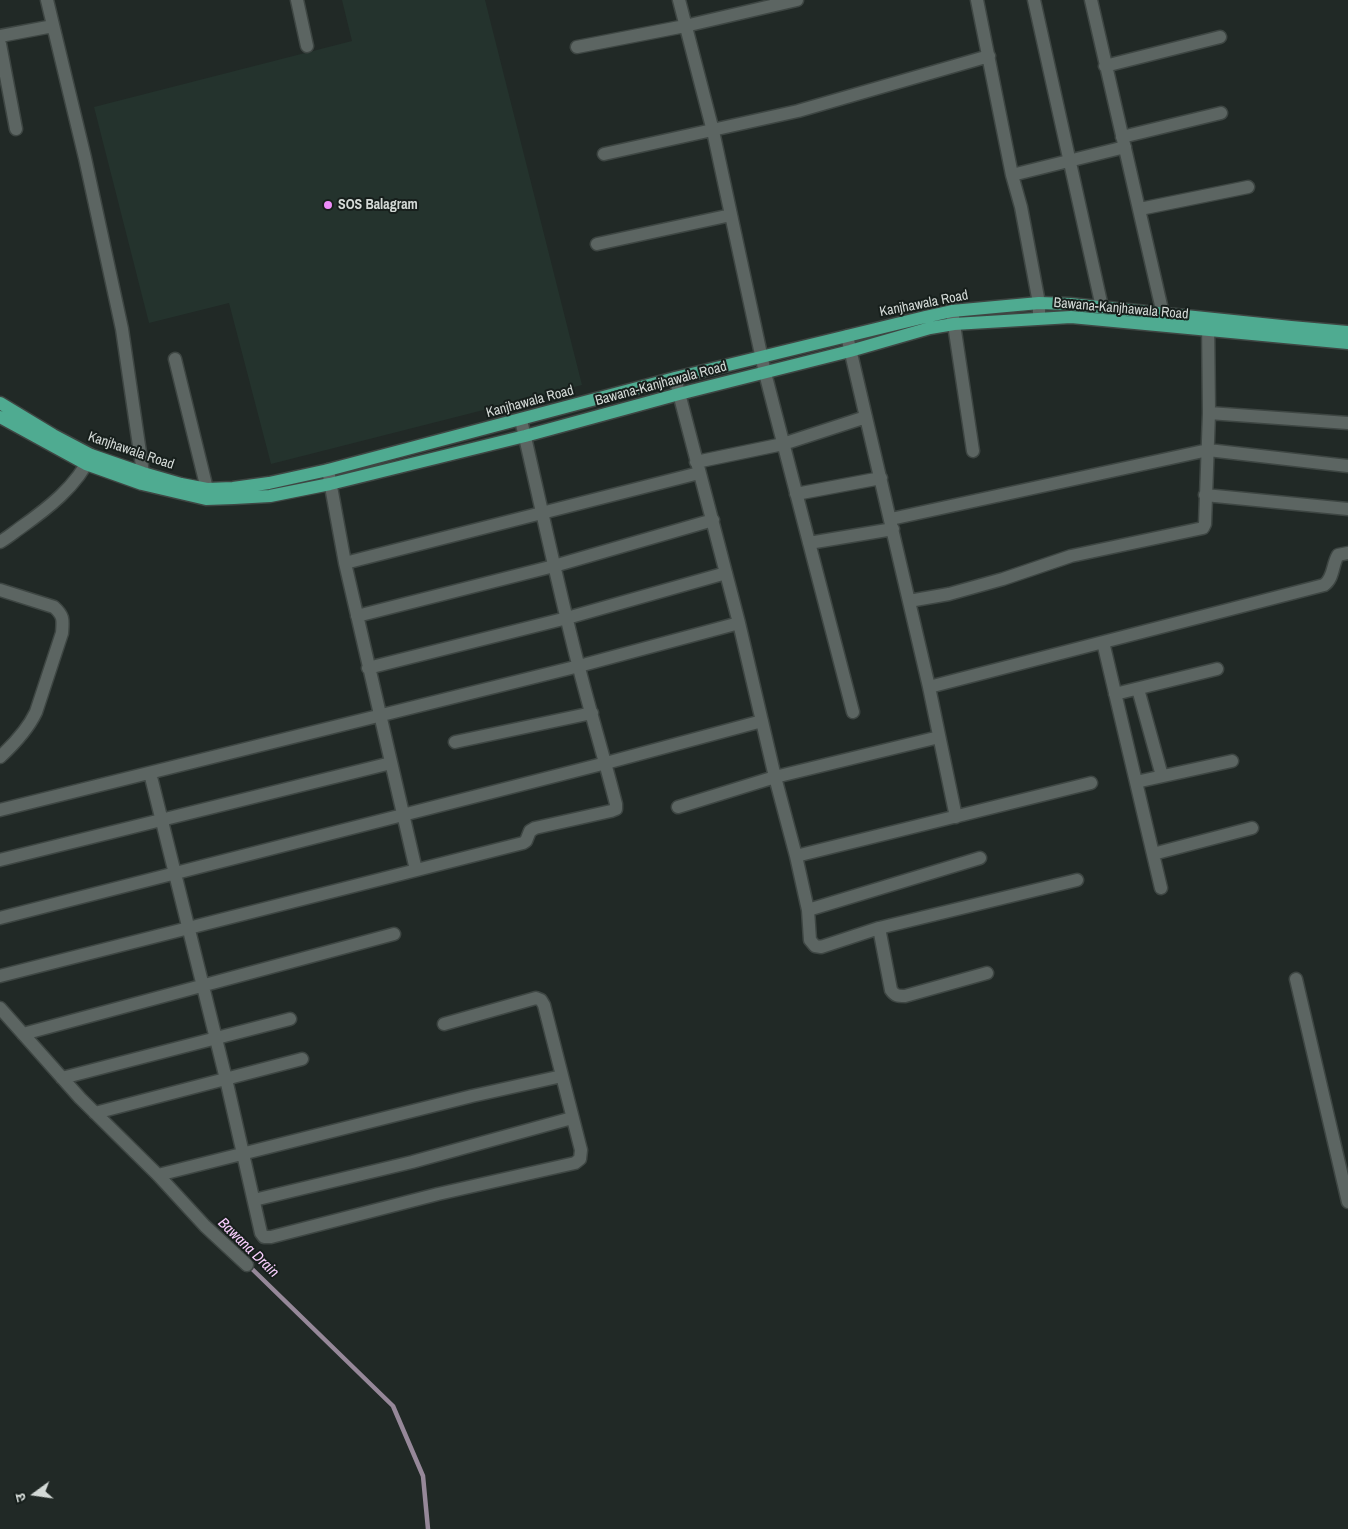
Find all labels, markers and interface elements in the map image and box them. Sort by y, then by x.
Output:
place label: SOS Balagram [338,197,418,213]
marker: SOS Balagram [322,199,334,211]
street label: Kanjhawala Road [878,287,970,321]
street label: Bawana-Kanjhawala Road [1053,295,1189,323]
street label: Bawana-Kanjhawala Road [593,358,729,410]
street label: Kanjhawala Road [484,382,576,422]
street label: Kanjhawala Road [86,428,176,474]
water label: Bawana Drain [214,1214,282,1282]
north arrow [10,1469,60,1519]
text: उ [11,1491,30,1504]

